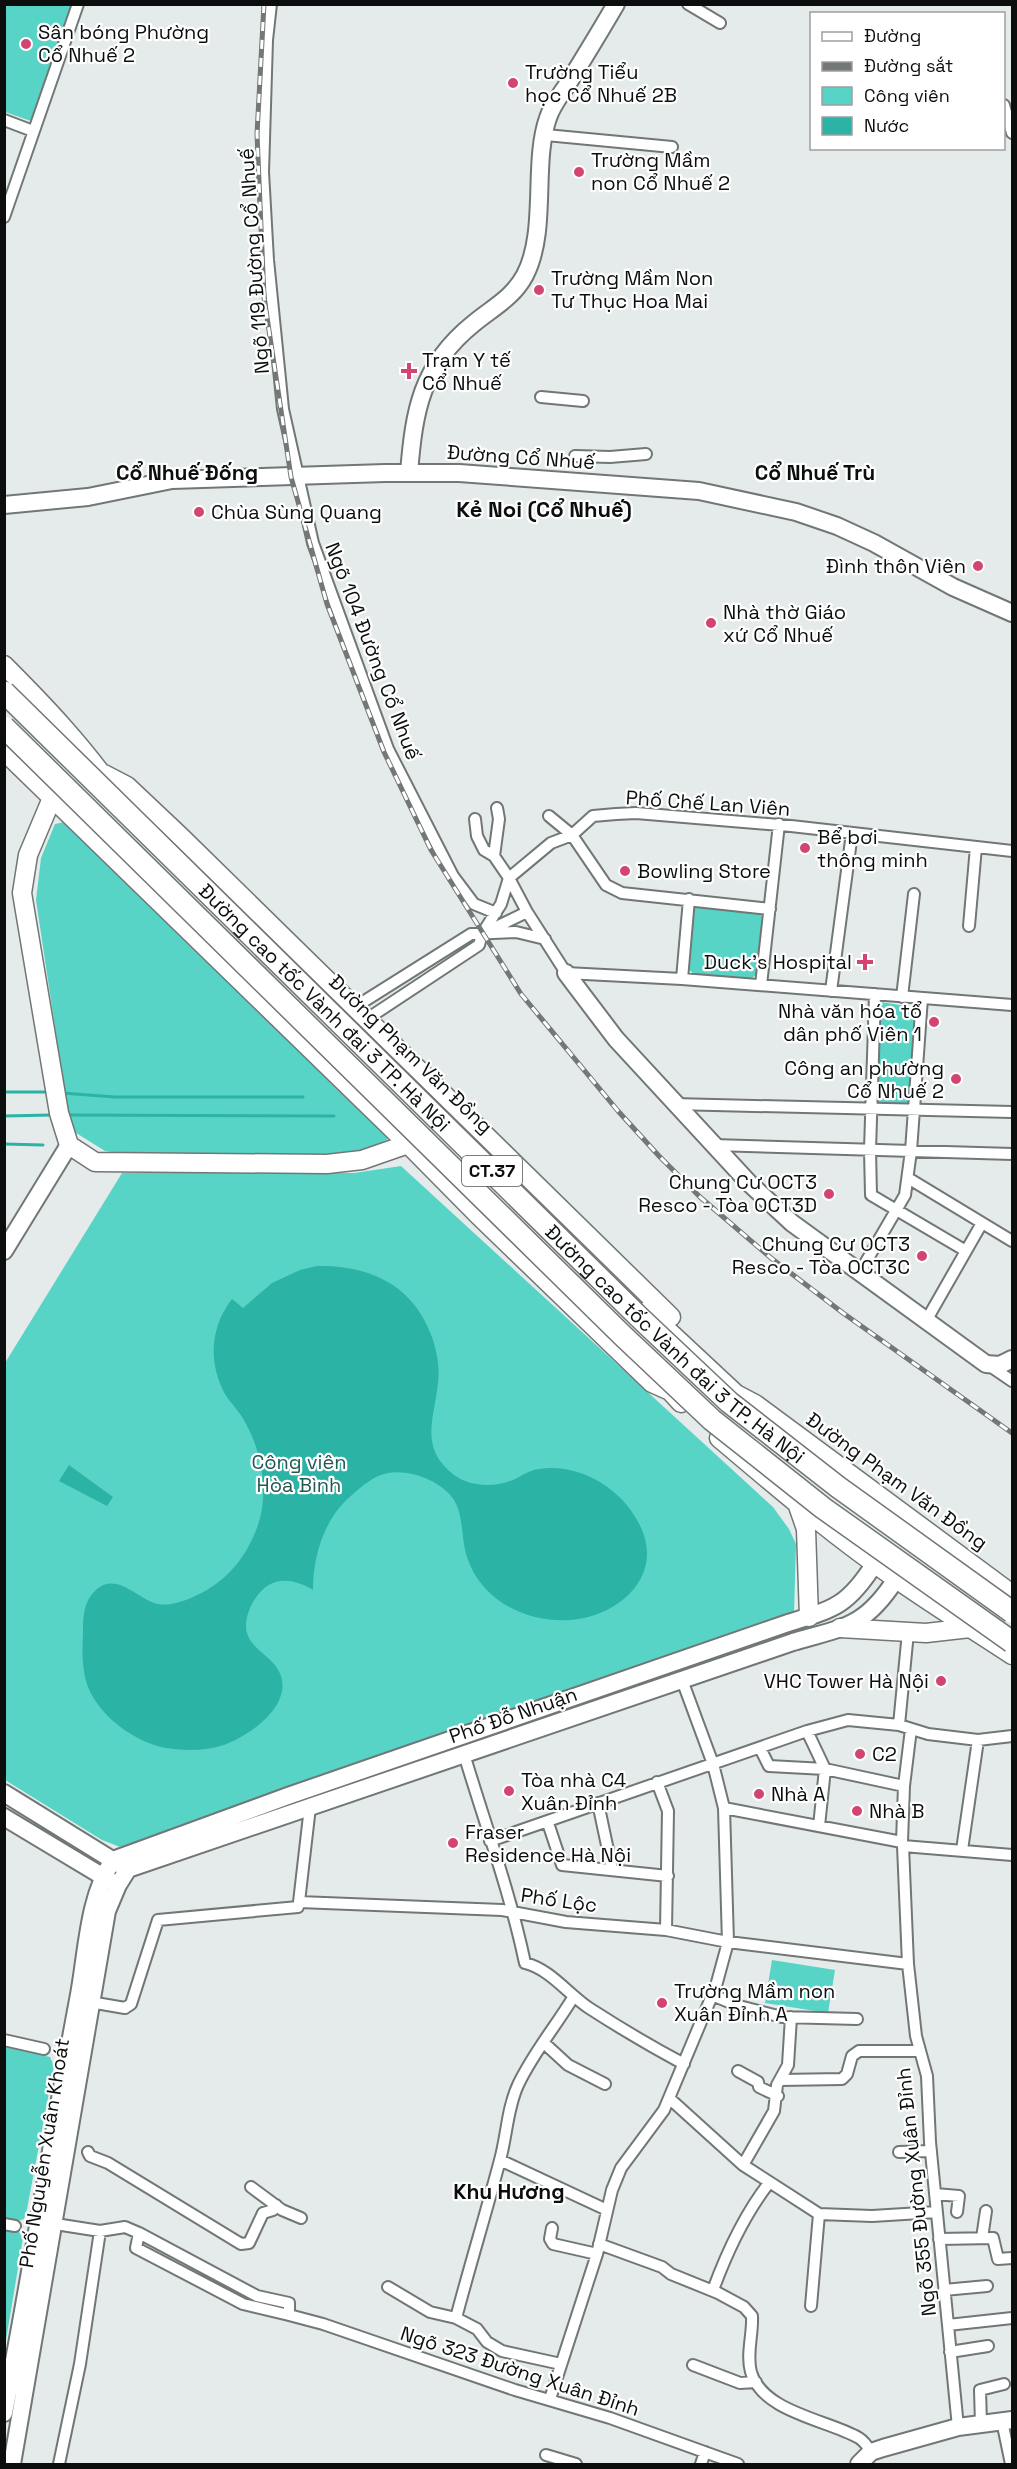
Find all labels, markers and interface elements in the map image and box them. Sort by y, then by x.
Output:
legend [810,12,1005,150]
place label: Sân bóng Phường Cổ Nhuế 2 [38,19,209,68]
text: Đường [864,24,921,47]
marker: Sân bóng Phường Cổ Nhuế 2 [19,37,33,51]
text: Đường sắt [864,54,953,77]
place label: Trường Tiểu học Cổ Nhuế 2B [525,59,677,108]
marker: Trường Tiểu học Cổ Nhuế 2B [506,76,520,90]
text: Công viên [864,84,950,107]
text: Nước [864,114,909,137]
street label: Ngõ 119 Đường Cổ Nhuế [233,147,275,375]
place label: Trường Mầm non Cổ Nhuế 2 [591,147,730,196]
marker: Trường Mầm non Cổ Nhuế 2 [572,165,586,179]
place label: Trường Mầm Non Tư Thục Hoa Mai [551,265,713,314]
marker: Trường Mầm Non Tư Thục Hoa Mai [532,283,546,297]
place label: Trạm Y tế Cổ Nhuế [422,347,511,396]
marker: Trạm Y tế Cổ Nhuế [400,362,418,380]
street label: Đường Cổ Nhuế [446,439,596,475]
district label: Cổ Nhuế Đống [116,459,258,486]
district label: Cổ Nhuế Trù [755,459,875,486]
district label: Kẻ Noi (Cổ Nhuế) [456,495,632,523]
place label: Chùa Sùng Quang [211,499,382,525]
marker: Chùa Sùng Quang [192,505,206,519]
street label: Ngõ 104 Đường Cổ Nhuế [319,538,427,764]
place label: Đình thôn Viên [826,553,966,579]
marker: Đình thôn Viên [971,559,985,573]
place label: Nhà thờ Giáo xứ Cổ Nhuế [723,599,846,648]
marker: Nhà thờ Giáo xứ Cổ Nhuế [704,616,718,630]
street label: Phố Chế Lan Viên [625,784,791,822]
place label: Bể bơi thông minh [817,824,928,873]
marker: Bể bơi thông minh [798,841,812,855]
place label: Bowling Store [637,858,771,884]
marker: Bowling Store [618,864,632,878]
street label: Đường cao tốc Vành đai 3 TP. Hà Nội [193,878,456,1137]
place label: Duck's Hospital [704,949,852,975]
marker: Duck's Hospital [856,953,874,971]
street label: Đường Phạm Văn Đồng [324,969,498,1139]
place label: Nhà văn hóa tổ dân phố Viên 1 [778,998,922,1047]
marker: Nhà văn hóa tổ dân phố Viên 1 [927,1015,941,1029]
place label: Công an phường Cổ Nhuế 2 [784,1055,944,1104]
marker: Công an phường Cổ Nhuế 2 [949,1072,963,1086]
road number: CT.37 [462,1156,522,1186]
place label: Chung Cư OCT3 Resco - Tòa OCT3D [638,1169,817,1218]
marker: Chung Cư OCT3 Resco - Tòa OCT3D [822,1187,836,1201]
street label: Đường cao tốc Vành đai 3 TP. Hà Nội [540,1219,810,1469]
place label: Chung Cư OCT3 Resco - Tòa OCT3C [732,1231,910,1280]
marker: Chung Cư OCT3 Resco - Tòa OCT3C [915,1249,929,1263]
street label: Đường Phạm Văn Đồng [801,1406,993,1556]
park label: Công viên Hòa Bình [251,1449,347,1498]
place label: VHC Tower Hà Nội [763,1668,929,1694]
marker: VHC Tower Hà Nội [934,1674,948,1688]
street label: Phố Đỗ Nhuận [445,1681,581,1749]
place label: C2 [872,1741,897,1767]
marker: C2 [853,1747,867,1761]
place label: Tòa nhà C4 Xuân Đỉnh [521,1767,626,1816]
place label: Nhà A [771,1781,826,1807]
marker: Tòa nhà C4 Xuân Đỉnh [502,1784,516,1798]
marker: Nhà A [752,1787,766,1801]
place label: Nhà B [869,1798,924,1824]
marker: Nhà B [850,1804,864,1818]
place label: Fraser Residence Hà Nội [465,1819,631,1868]
marker: Fraser Residence Hà Nội [446,1836,460,1850]
street label: Phố Lộc [519,1882,599,1918]
place label: Trường Mầm non Xuân Đỉnh A [674,1978,835,2027]
marker: Trường Mầm non Xuân Đỉnh A [655,1996,669,2010]
street label: Phố Nguyễn Xuân Khoát [13,2036,75,2270]
street label: Ngõ 355 Đường Xuân Đỉnh [890,2066,942,2318]
district label: Khu Hương [453,2178,565,2205]
street label: Ngõ 323 Đường Xuân Đỉnh [397,2320,643,2422]

